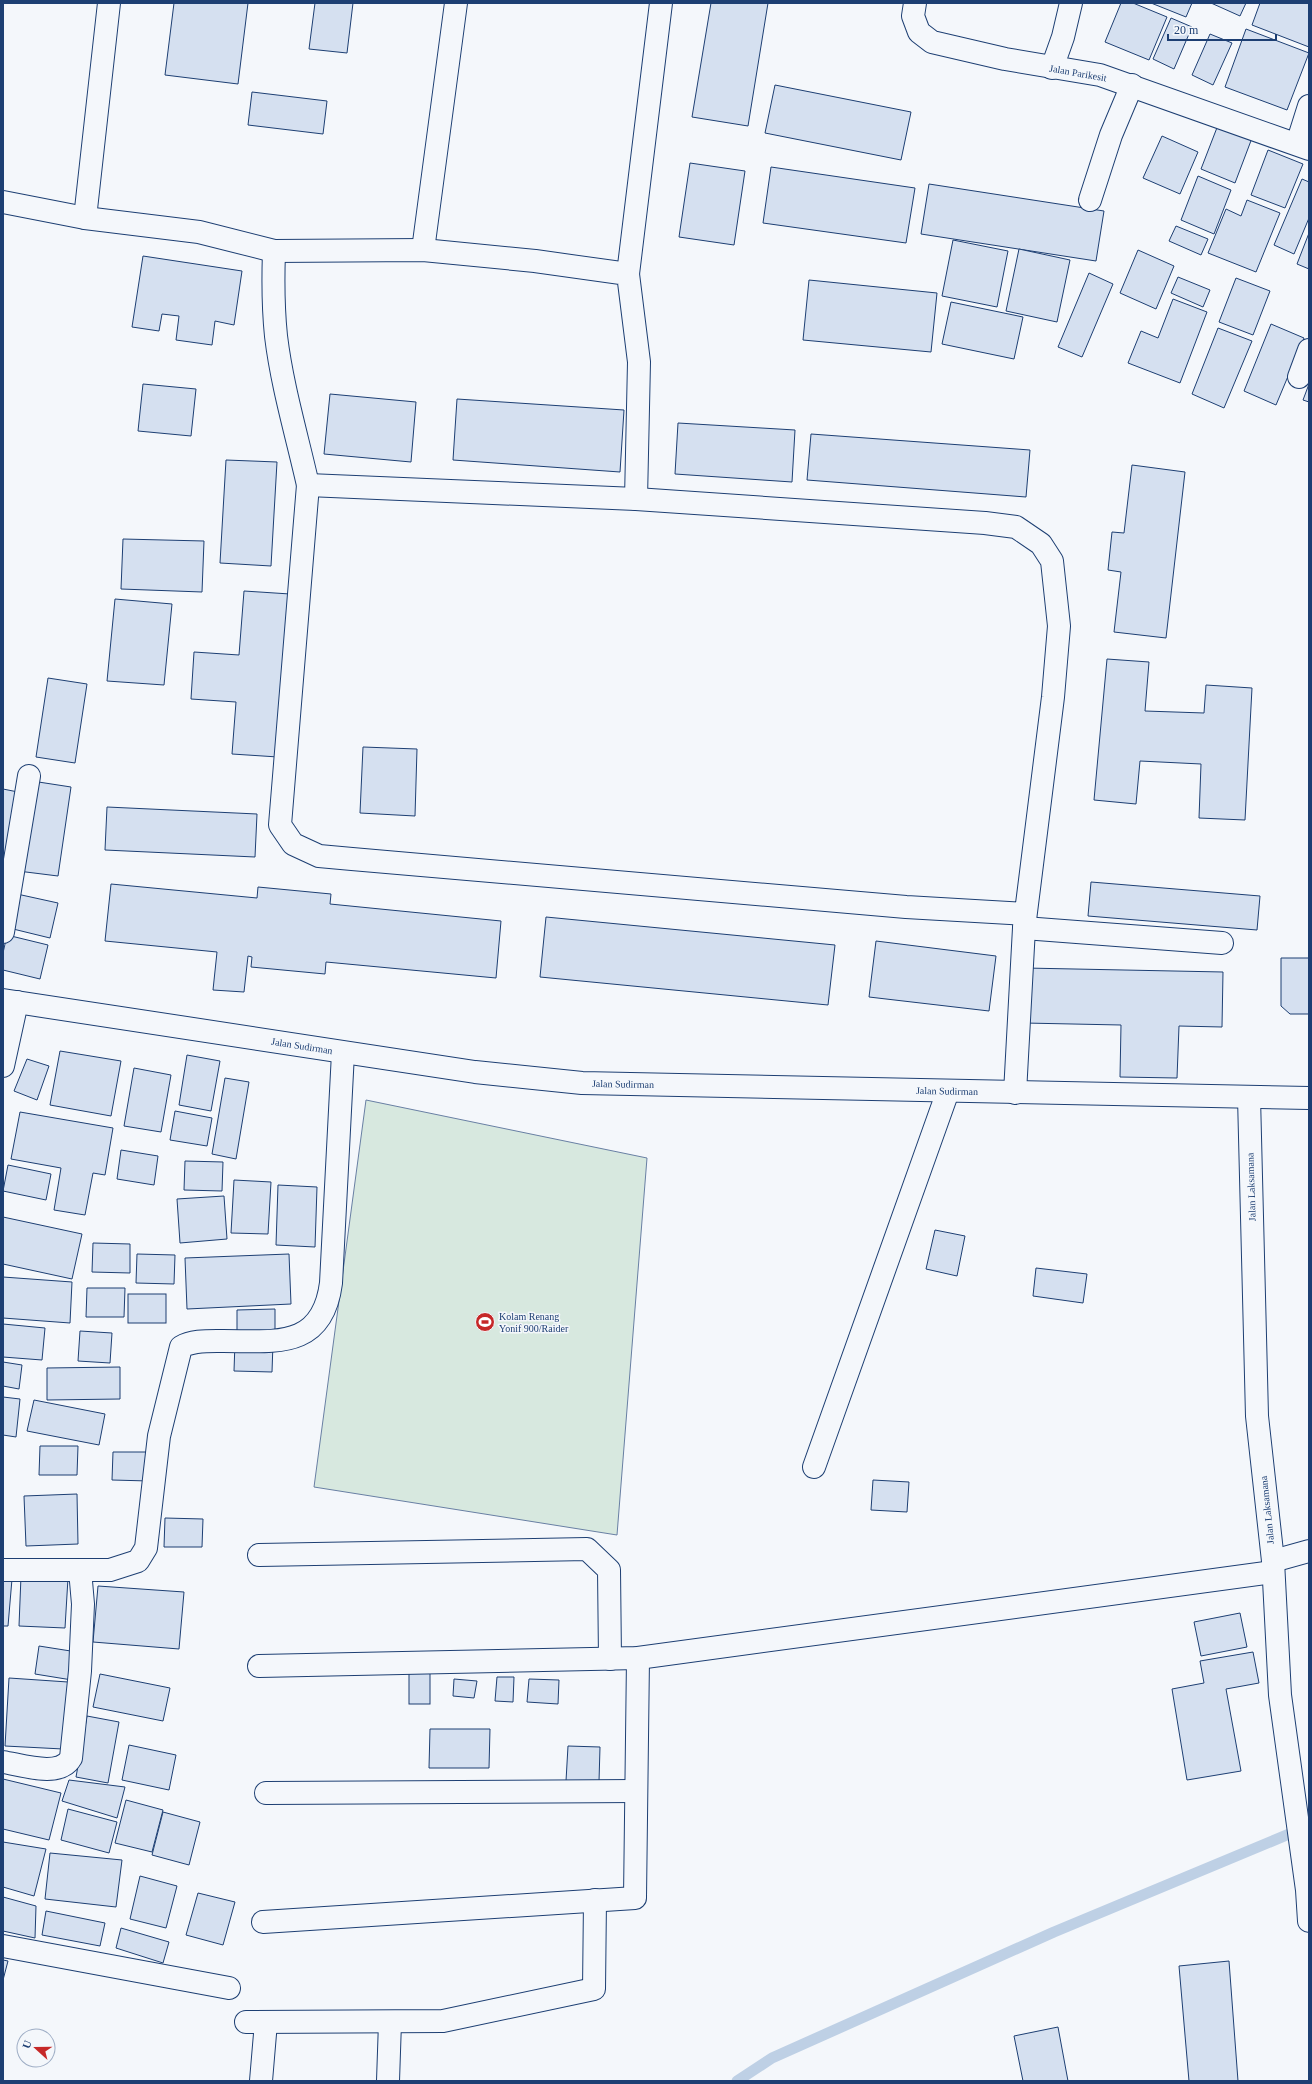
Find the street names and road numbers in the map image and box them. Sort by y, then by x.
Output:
street label: Jalan Parikesit [1048,63,1108,83]
street label: Jalan Sudirman [271,1036,333,1056]
street label: Jalan Sudirman [592,1078,654,1090]
street label: Jalan Sudirman [916,1085,978,1097]
street label: Jalan Laksamana [1244,1152,1258,1221]
street label: Jalan Laksamana [1258,1475,1276,1545]

